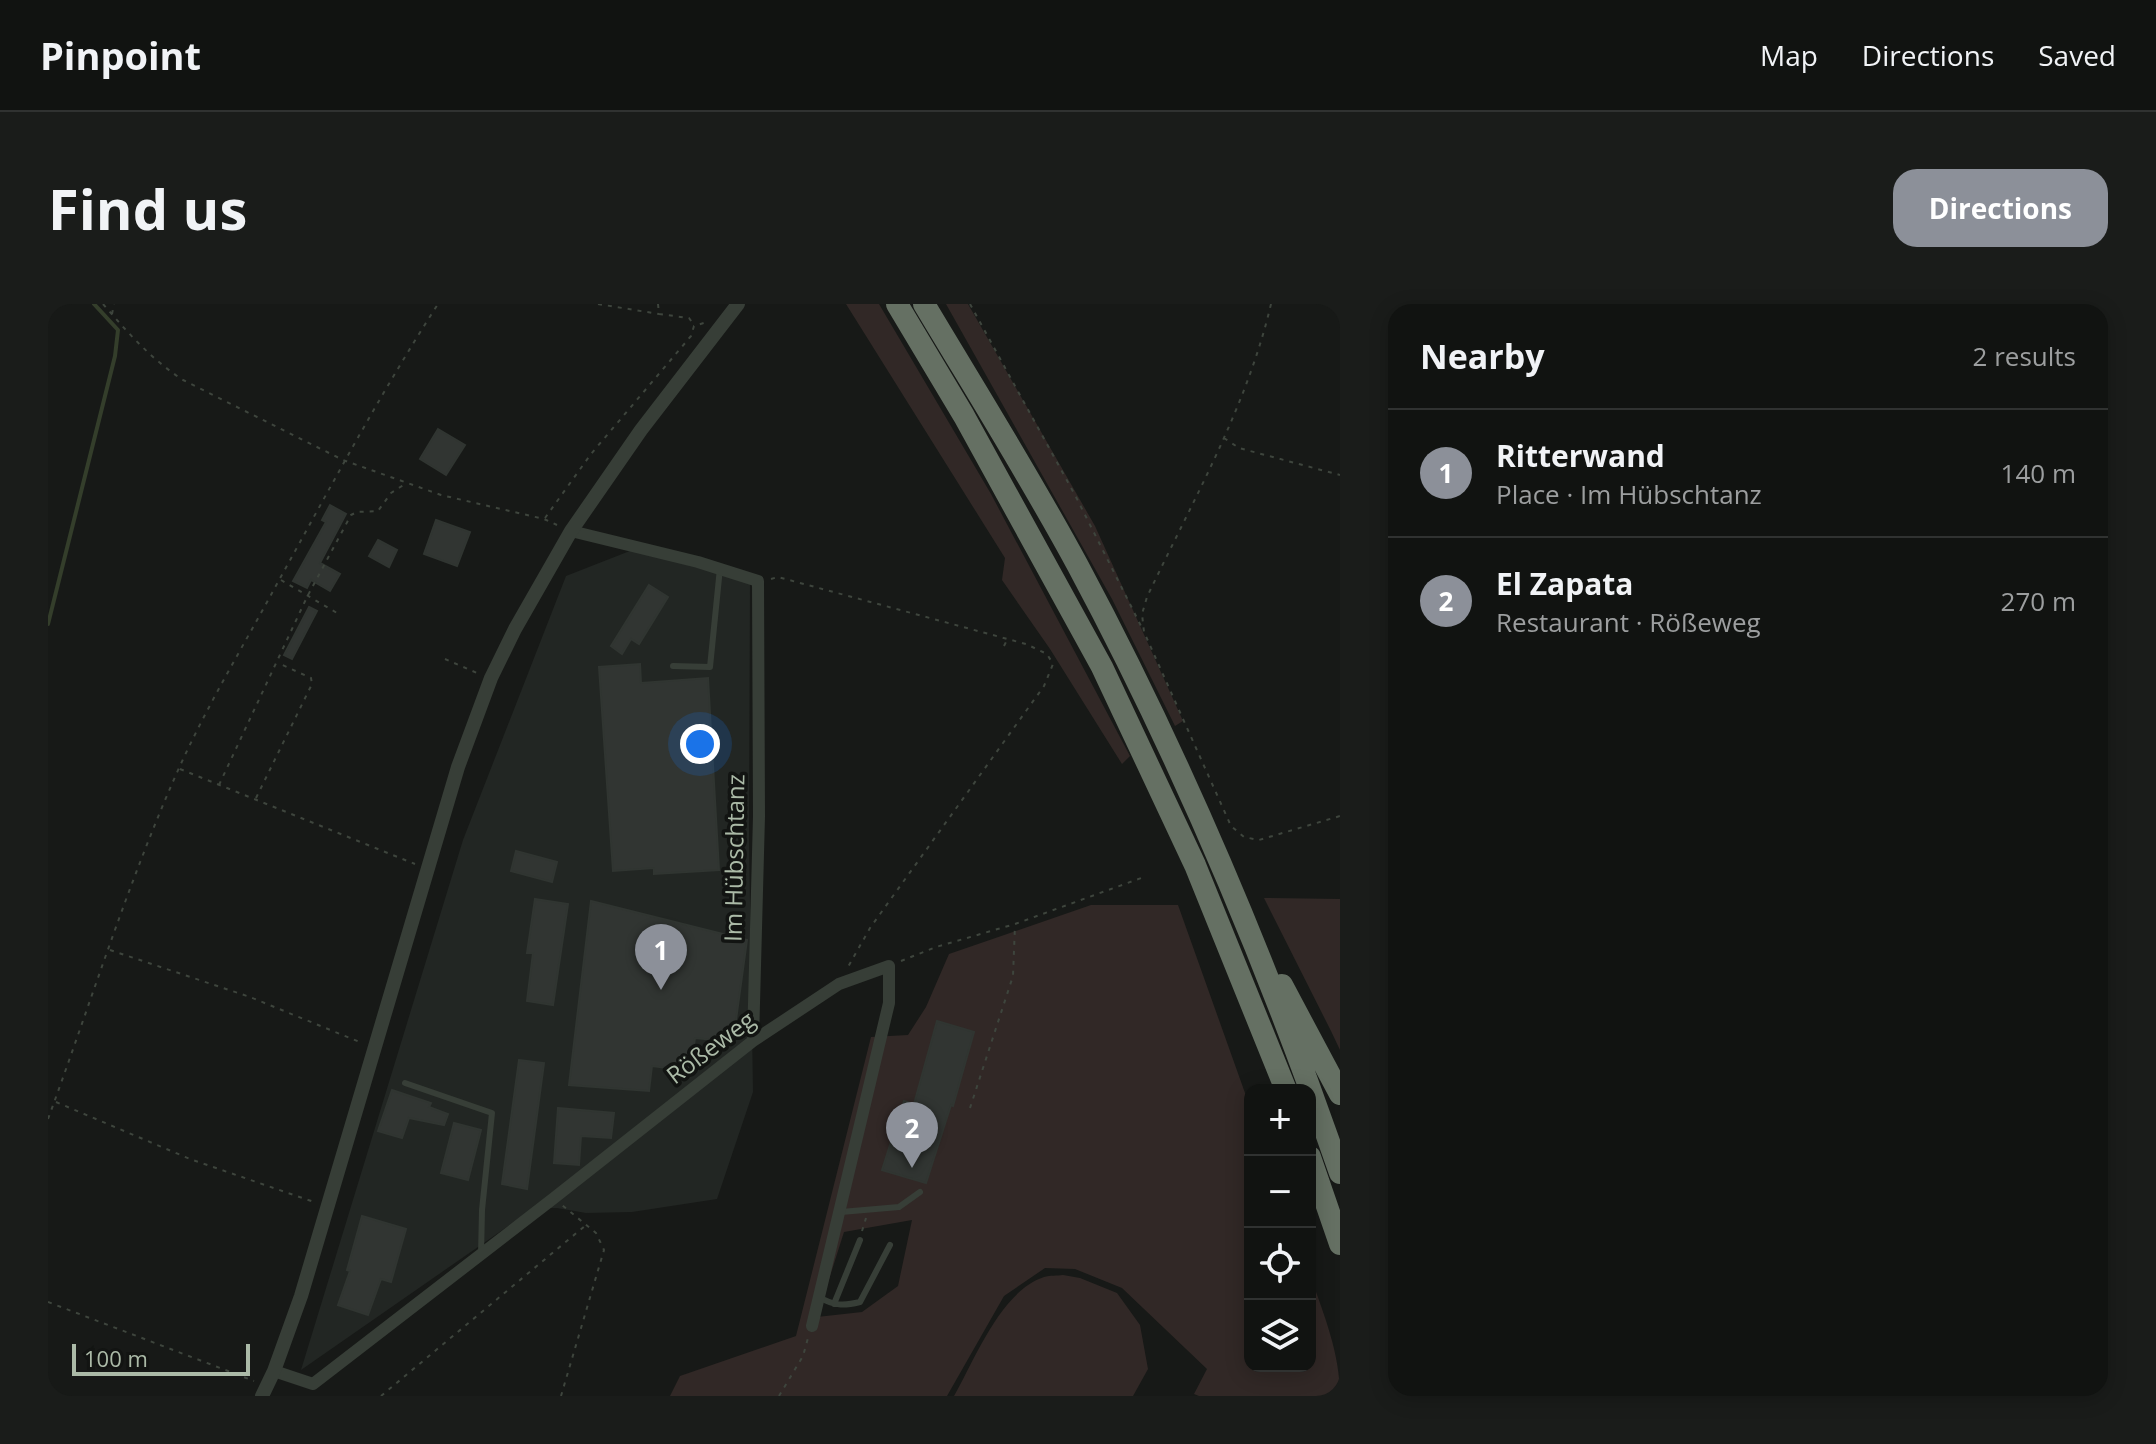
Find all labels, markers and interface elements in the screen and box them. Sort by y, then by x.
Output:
text: Pinpoint [40,29,201,81]
text: Map [1760,36,1818,74]
text: Directions [1862,36,1994,74]
text: Saved [2038,36,2116,74]
button: Directions [1893,169,2108,247]
text: Find us [48,170,247,246]
text: Nearby [1420,333,1545,379]
text: 2 results [1973,338,2076,374]
text: Ritterwand [1496,435,1665,476]
text: 1 [1439,455,1453,491]
text: 140 m [2001,455,2076,491]
text: Place · Im Hübschtanz [1496,476,1762,512]
text: El Zapata [1496,563,1634,604]
text: 2 [1439,583,1453,619]
text: 270 m [2001,583,2076,619]
text: Restaurant · Rößeweg [1496,604,1761,640]
your location [680,724,720,764]
street label: Im Hübschtanz [716,774,751,942]
pin: 1 [635,924,687,990]
street label: Rößeweg [659,1003,761,1091]
map controls [1244,1084,1316,1372]
button: + [1244,1084,1316,1156]
pin: 2 [886,1102,938,1168]
button: − [1244,1156,1316,1228]
button: locate [1244,1228,1316,1300]
button: layers [1244,1300,1316,1372]
scale bar [72,1340,250,1376]
text: 100 m [84,1343,148,1373]

